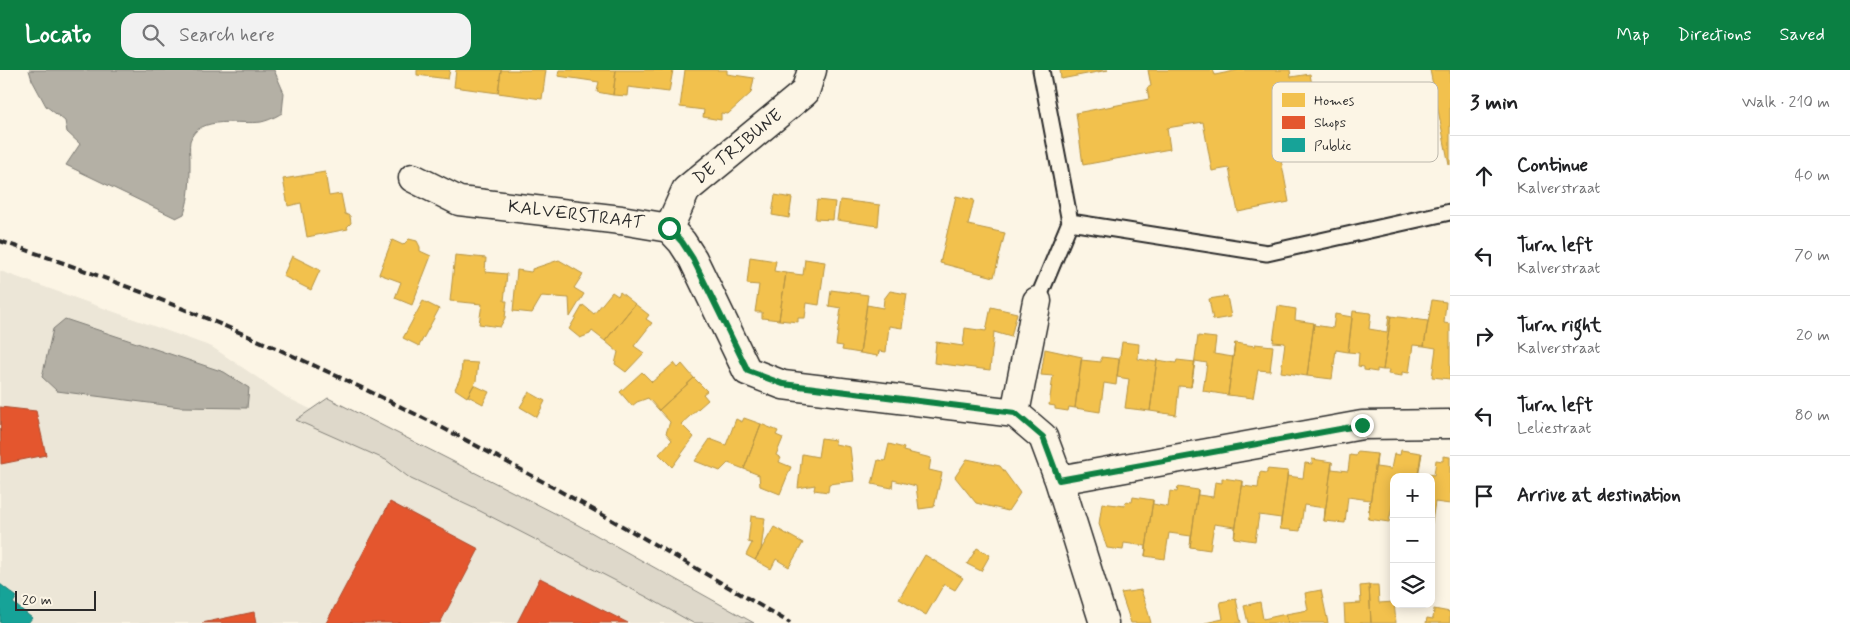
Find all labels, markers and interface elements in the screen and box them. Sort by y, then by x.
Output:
search box [121,13,471,58]
text: Locato [25,20,91,51]
icon: search [139,21,167,49]
text: Search here [179,23,275,48]
text: Map [1617,23,1650,47]
text: Directions [1678,23,1752,47]
text: Saved [1780,23,1825,47]
legend [1272,82,1438,162]
text: 3 min [1470,89,1518,117]
text: Homes [1314,92,1355,110]
text: Walk · 210 m [1742,92,1830,113]
street label: DE TRIBUNE [688,104,788,190]
text: Shops [1314,114,1346,132]
text: Public [1314,137,1351,155]
text: Continue [1517,153,1588,178]
icon: ahead [1470,162,1498,190]
text: 40 m [1794,165,1830,186]
text: Kalverstraat [1517,178,1600,199]
street label: KALVERSTRAAT [507,195,646,235]
route start [658,217,681,240]
text: Turn left [1517,233,1593,258]
icon: left [1470,242,1498,270]
text: 70 m [1794,245,1830,266]
text: Kalverstraat [1517,258,1600,279]
text: Turn right [1517,313,1601,338]
icon: right [1470,322,1498,350]
text: 20 m [1796,325,1830,346]
text: Kalverstraat [1517,338,1600,359]
text: Turn left [1517,393,1593,418]
icon: left [1470,402,1498,430]
text: 80 m [1795,405,1830,426]
route end [1351,414,1374,437]
text: Leliestraat [1517,418,1591,439]
map controls [1390,473,1435,608]
button: + [1390,473,1435,518]
icon: arrive [1470,482,1498,510]
text: Arrive at destination [1517,483,1681,508]
button: − [1390,518,1435,563]
button: layers [1390,563,1435,608]
scale bar [15,588,96,611]
text: 20 m [22,591,52,609]

